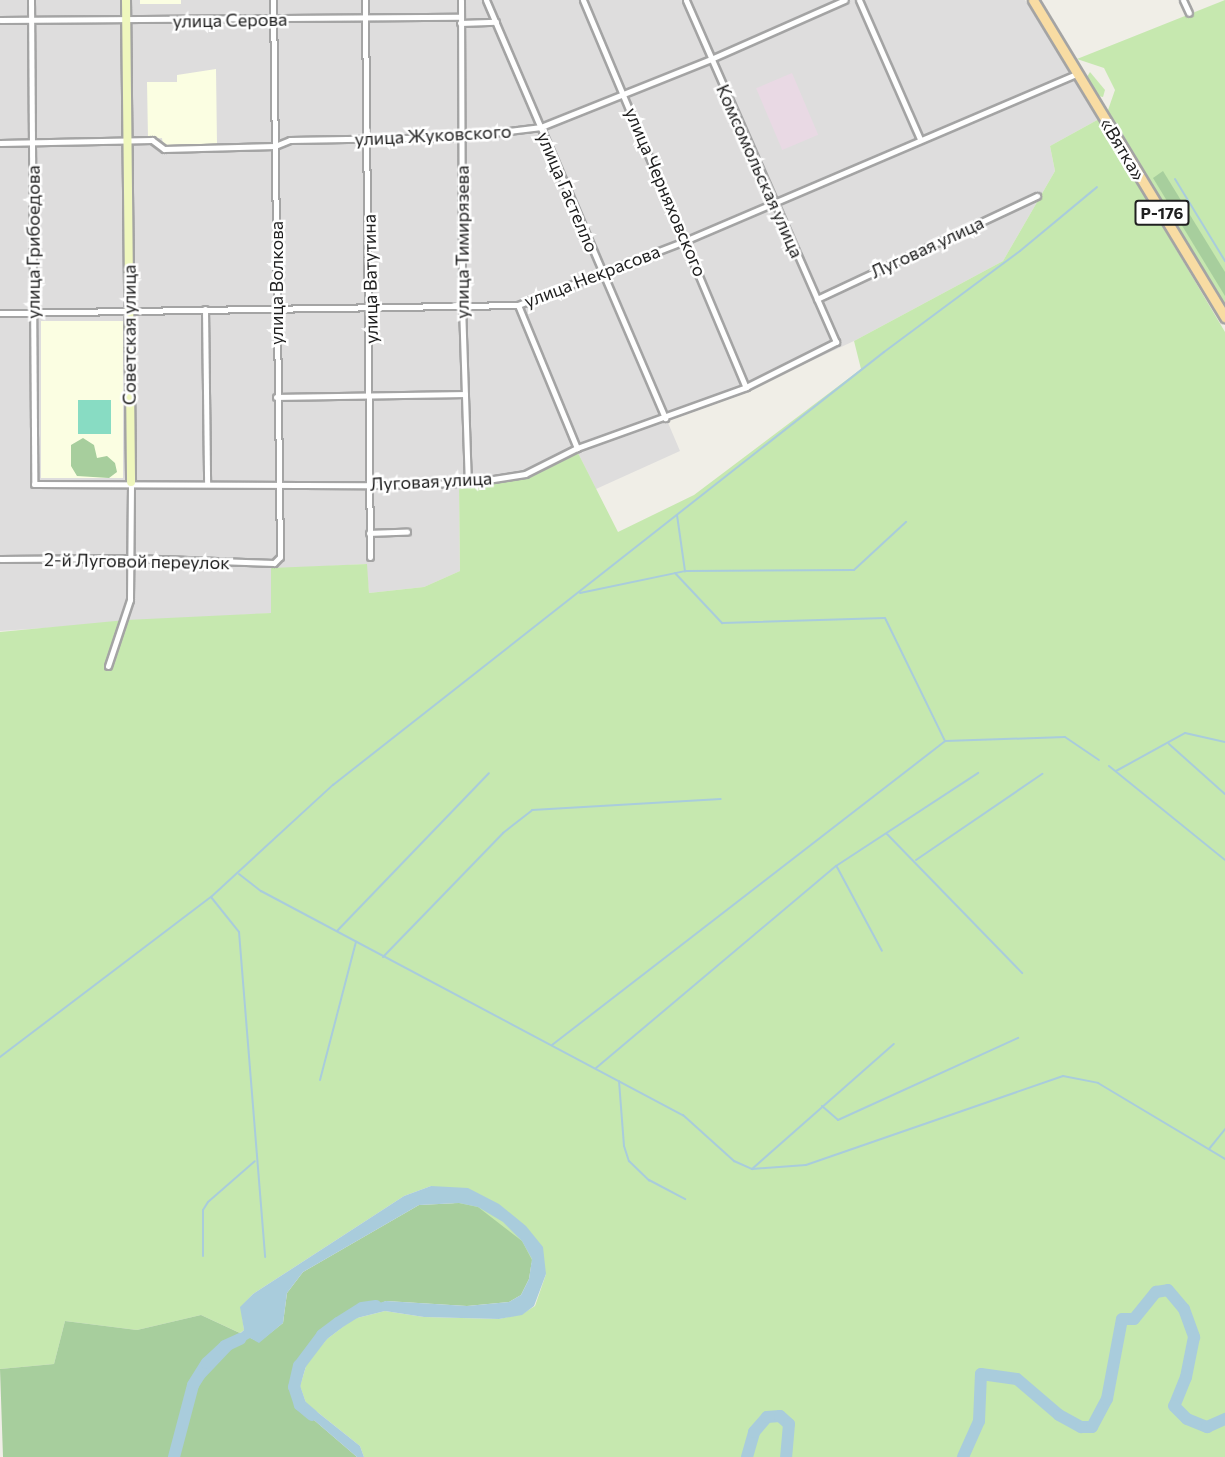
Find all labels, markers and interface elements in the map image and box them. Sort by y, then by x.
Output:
street label: улица Серова [172,8,288,32]
street label: Комсомольская улица [712,81,808,261]
street label: улица Черняховского [621,104,711,280]
street label: «Вятка» [1096,114,1150,184]
street label: улица Жуковского [354,120,512,150]
street label: улица Гастелло [533,128,603,256]
street label: улица Грибоедова [22,165,44,319]
street label: улица Тимирязева [451,165,473,319]
road number: Р-176 [1134,200,1190,226]
street label: Луговая улица [867,211,987,283]
street label: улица Ватутина [358,214,382,344]
street label: улица Волкова [265,221,287,345]
street label: улица Некрасова [521,240,663,312]
street label: Советская улица [118,265,140,405]
street label: Луговая улица [369,467,493,495]
street label: 2-й Луговой переулок [44,549,230,573]

